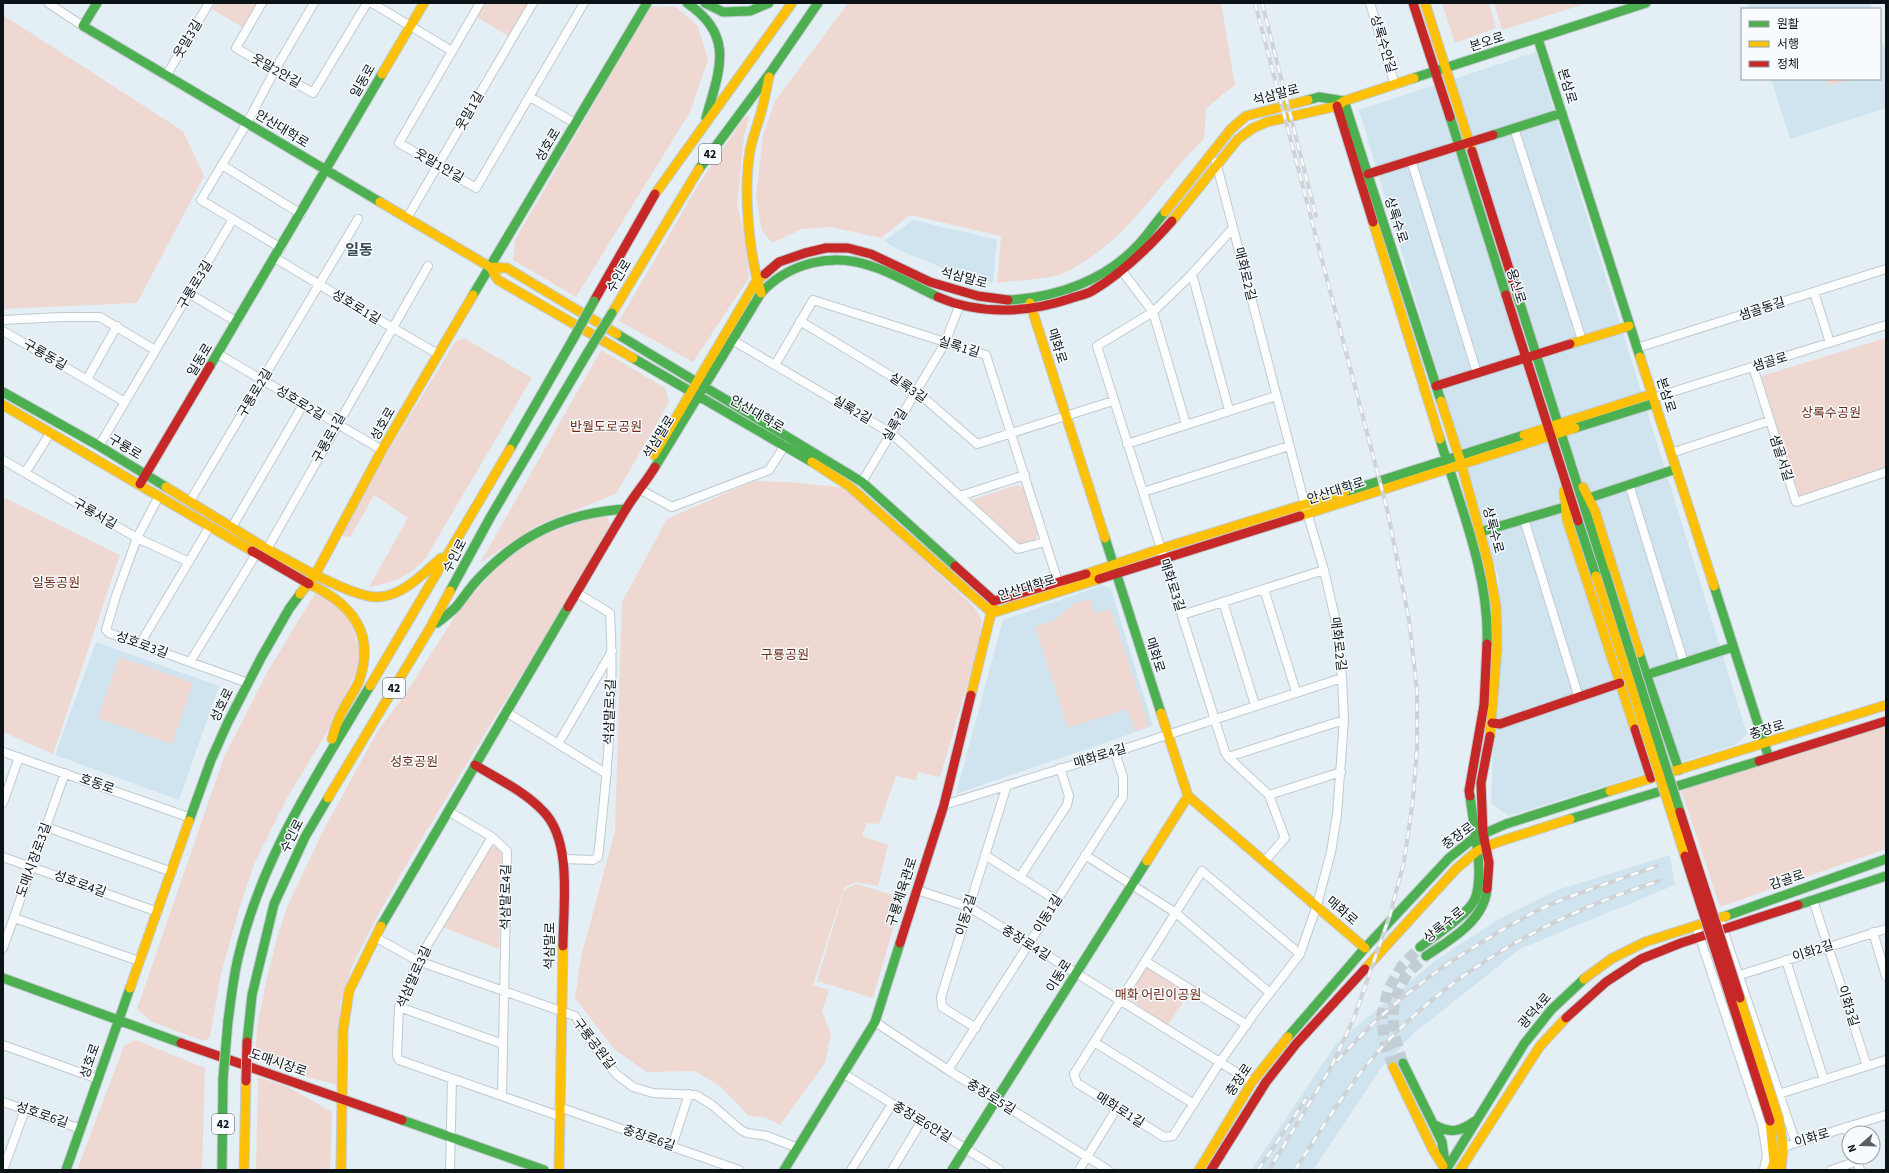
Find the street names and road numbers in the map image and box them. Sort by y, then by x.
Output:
street label: 상록수안길 [1366,13,1400,75]
street label: 웃말3길 [169,16,207,62]
street label: 본오로 [1467,28,1507,56]
street label: 웃말2안길 [248,50,304,92]
street label: 일동로 [346,61,380,101]
street label: 본삼로 [1553,66,1581,106]
street label: 석삼말로 [1251,80,1301,110]
street label: 웃말1길 [452,88,488,134]
street label: 안산대학로 [252,106,312,152]
street label: 성호로 [531,125,565,165]
road number: 42 [699,144,721,164]
street label: 웃말1안길 [411,145,467,187]
street label: 상록수로 [1380,194,1412,246]
street label: 매화로2길 [1230,245,1260,303]
street label: 수인로 [602,256,636,296]
street label: 구룡로3길 [173,257,217,313]
street label: 석삼말로 [939,263,989,293]
street label: 용신로 [1502,266,1530,306]
street label: 성호로1길 [328,285,384,329]
street label: 샘골동길 [1736,293,1788,325]
street label: 매화로 [1043,326,1071,366]
street label: 실록1길 [936,332,982,362]
street label: 구룡동길 [20,335,70,375]
street label: 일동로 [183,340,217,380]
street label: 샘골로 [1750,348,1790,376]
street label: 구룡로2길 [233,365,277,421]
street label: 실록3길 [885,368,931,408]
street label: 본삼로 [1652,375,1680,415]
street label: 성호로2길 [272,381,328,425]
street label: 안산대학로 [727,391,787,437]
street label: 실록2길 [829,392,875,428]
street label: 성호로 [366,404,400,444]
street label: 실록길 [878,405,912,445]
street label: 구룡로1길 [308,410,350,466]
street label: 석삼말로 [639,412,679,462]
street label: 구룡로 [105,430,145,464]
street label: 샘골서길 [1765,432,1797,484]
street label: 안산대학로 [1305,473,1367,509]
street label: 구룡서길 [70,494,120,534]
street label: 상록수로 [1478,505,1508,555]
street label: 수인로 [439,536,471,576]
street label: 매화로3길 [1155,556,1189,614]
street label: 안산대학로 [996,571,1058,605]
street label: 매화로2길 [1326,616,1350,672]
street label: 성호로3길 [113,627,171,663]
street label: 매화로 [1141,635,1169,675]
road number: 42 [383,678,405,698]
street label: 석삼말로5길 [600,679,620,745]
street label: 성호로 [206,685,238,725]
street label: 충장로 [1747,716,1787,744]
street label: 매화로4길 [1071,739,1129,773]
street label: 호동로 [77,770,117,798]
street label: 수인로 [276,816,308,856]
street label: 충장로 [1438,818,1478,854]
street label: 도매시장로3길 [12,820,56,900]
street label: 구룡체육관로 [882,855,922,929]
street label: 석삼말로4길 [496,864,516,930]
street label: 성호로4길 [51,866,109,902]
street label: 감골로 [1767,866,1807,894]
street label: 이동1길 [1029,891,1067,937]
street label: 이동2길 [951,892,981,938]
street label: 매화로 [1323,892,1361,930]
street label: 상록수로 [1420,903,1468,947]
street label: 충장로4길 [998,921,1054,965]
street label: 석삼말로 [541,922,559,970]
street label: 이화2길 [1790,936,1836,966]
street label: 석삼말로3길 [392,943,436,1011]
street label: 이동로 [1042,956,1076,996]
street label: 이화3길 [1833,983,1863,1029]
street label: 광덕4로 [1514,989,1556,1033]
street label: 구룡공원길 [569,1015,619,1073]
street label: 성호로 [76,1041,104,1081]
street label: 도매시장로 [247,1045,309,1081]
street label: 충장로 [1222,1060,1257,1100]
street label: 충장로5길 [963,1075,1019,1119]
street label: 매화로1길 [1092,1088,1148,1132]
street label: 충장로6안길 [889,1097,955,1147]
street label: 성호로6길 [13,1098,71,1132]
road number: 42 [212,1114,234,1134]
street label: 충장로6길 [620,1121,678,1155]
street label: 이화로 [1792,1124,1832,1152]

